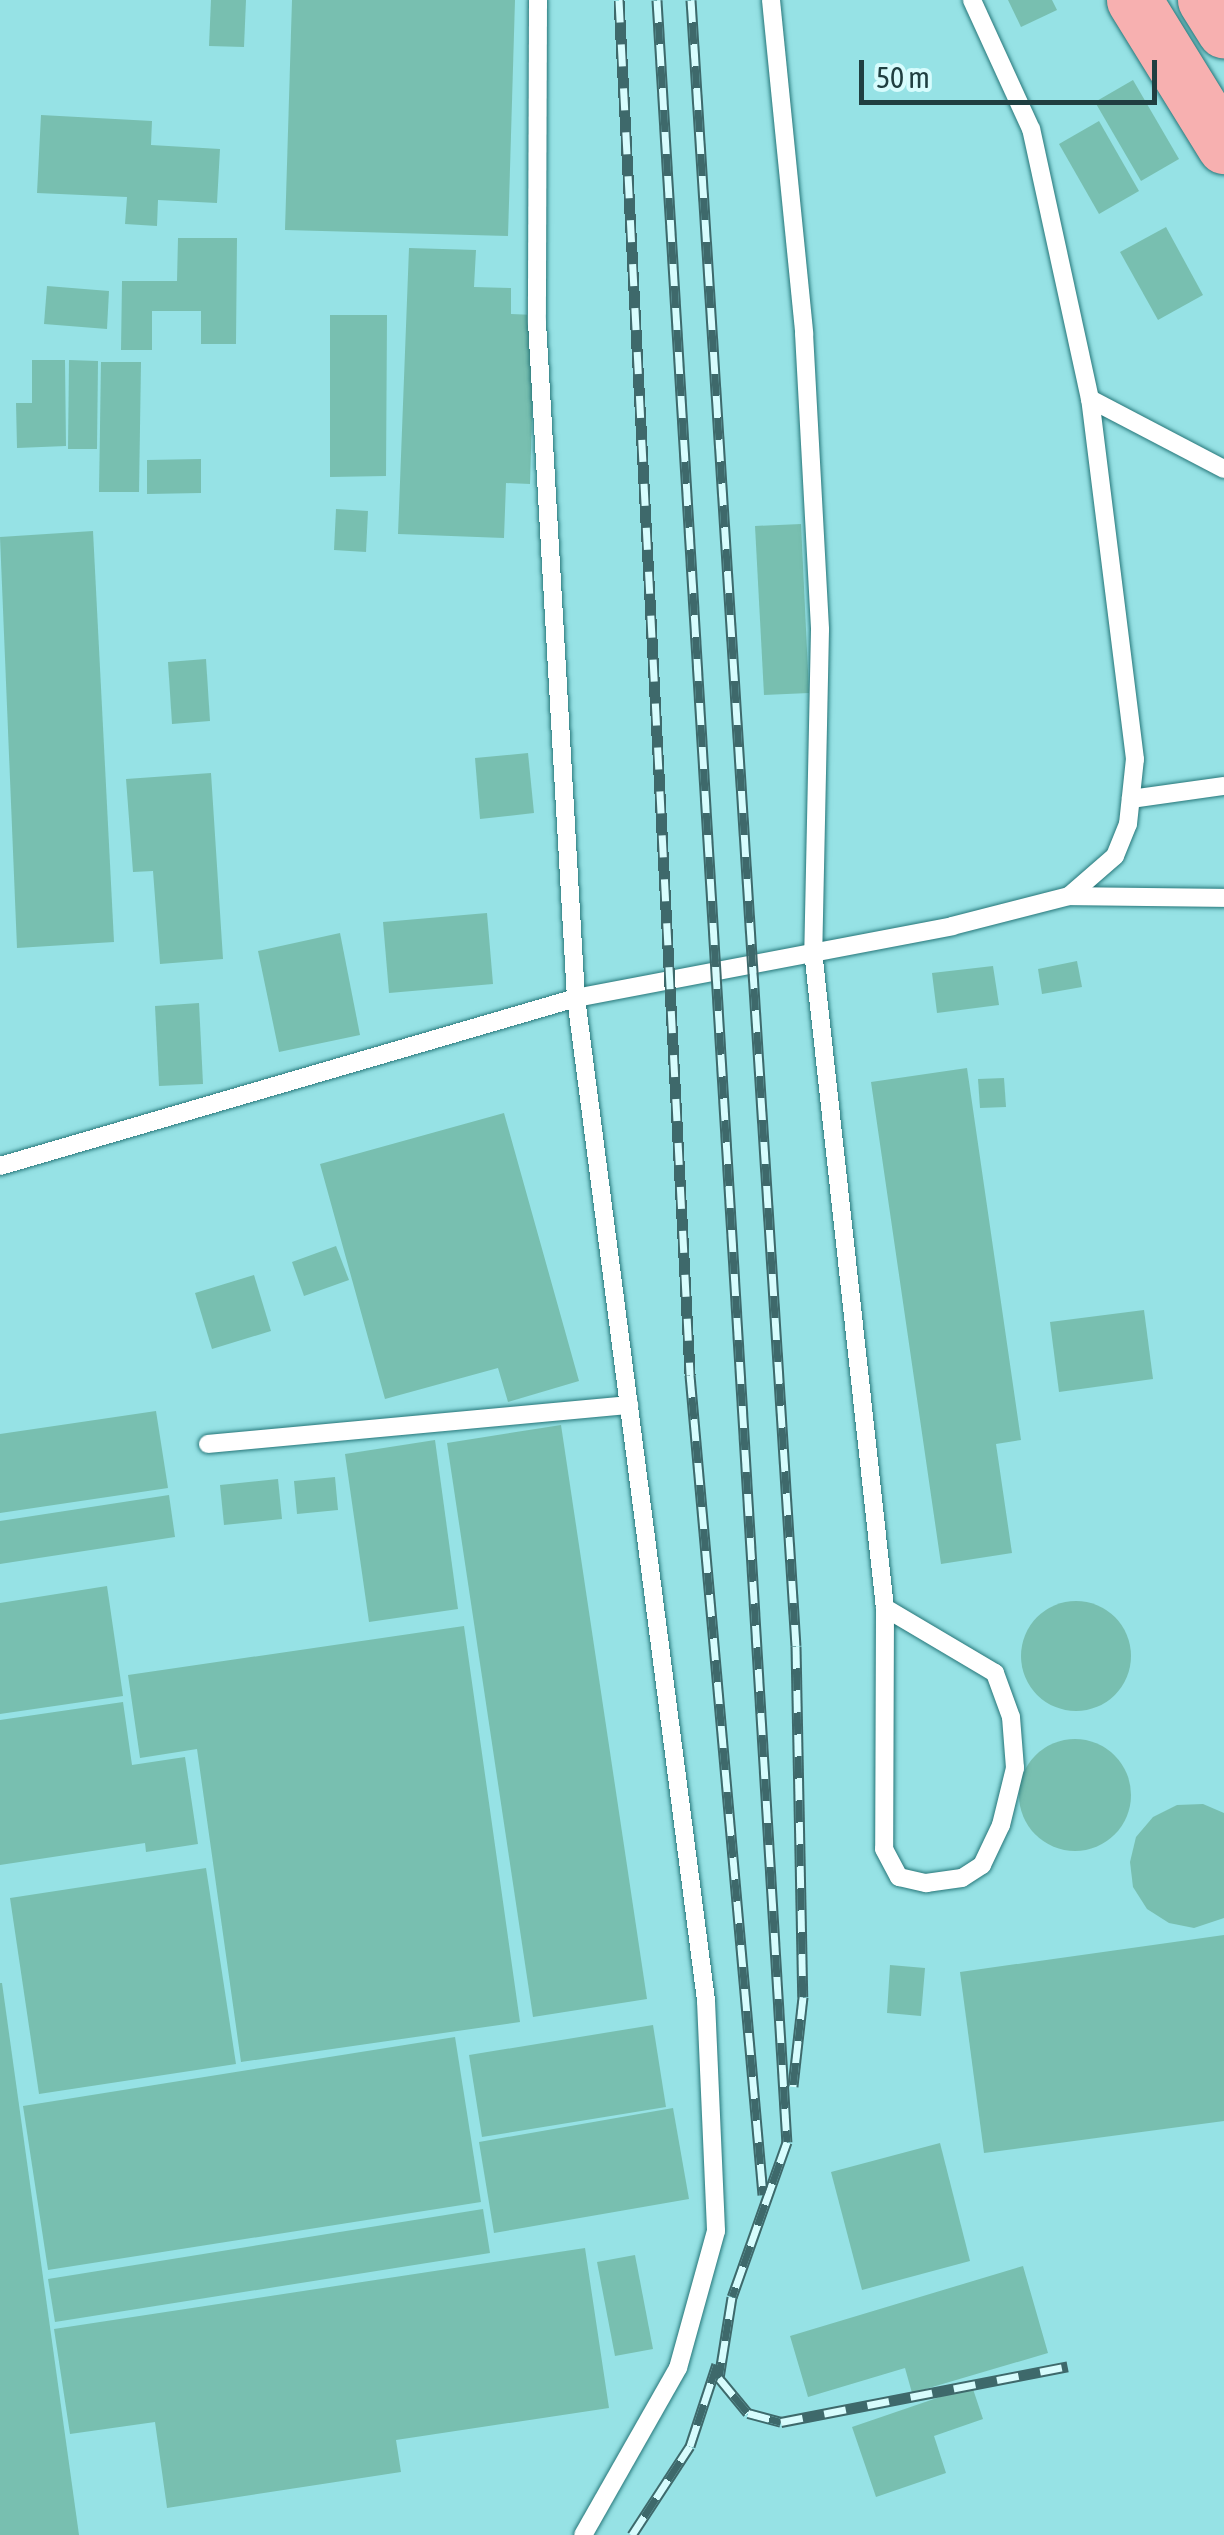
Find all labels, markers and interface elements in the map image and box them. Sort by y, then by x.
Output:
scale bar [864,40,1162,102]
text: 50 m [876,60,930,94]

